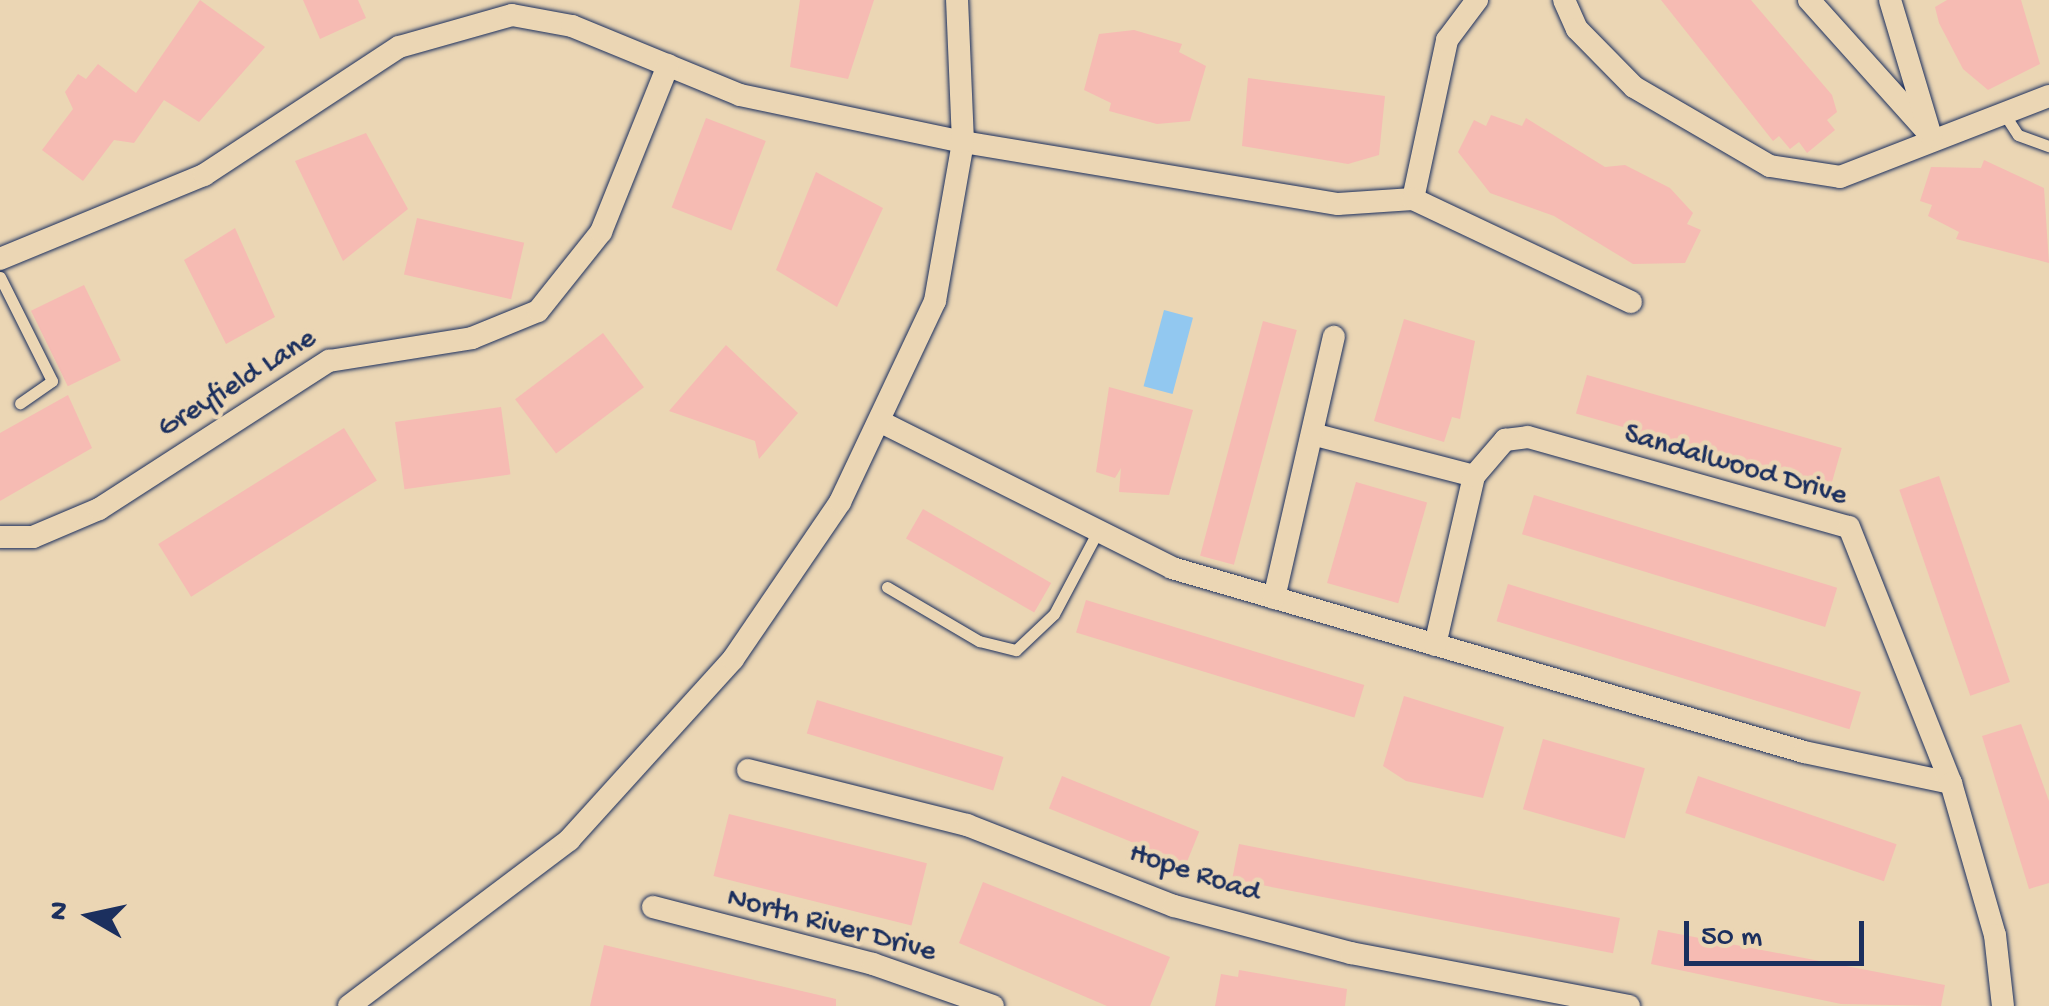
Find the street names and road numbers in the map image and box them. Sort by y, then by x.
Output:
street label: Greyfield Lane [152,322,324,448]
street label: Sandalwood Drive [1619,418,1851,516]
street label: Hope Road [1124,837,1264,913]
street label: North River Drive [722,882,940,972]

